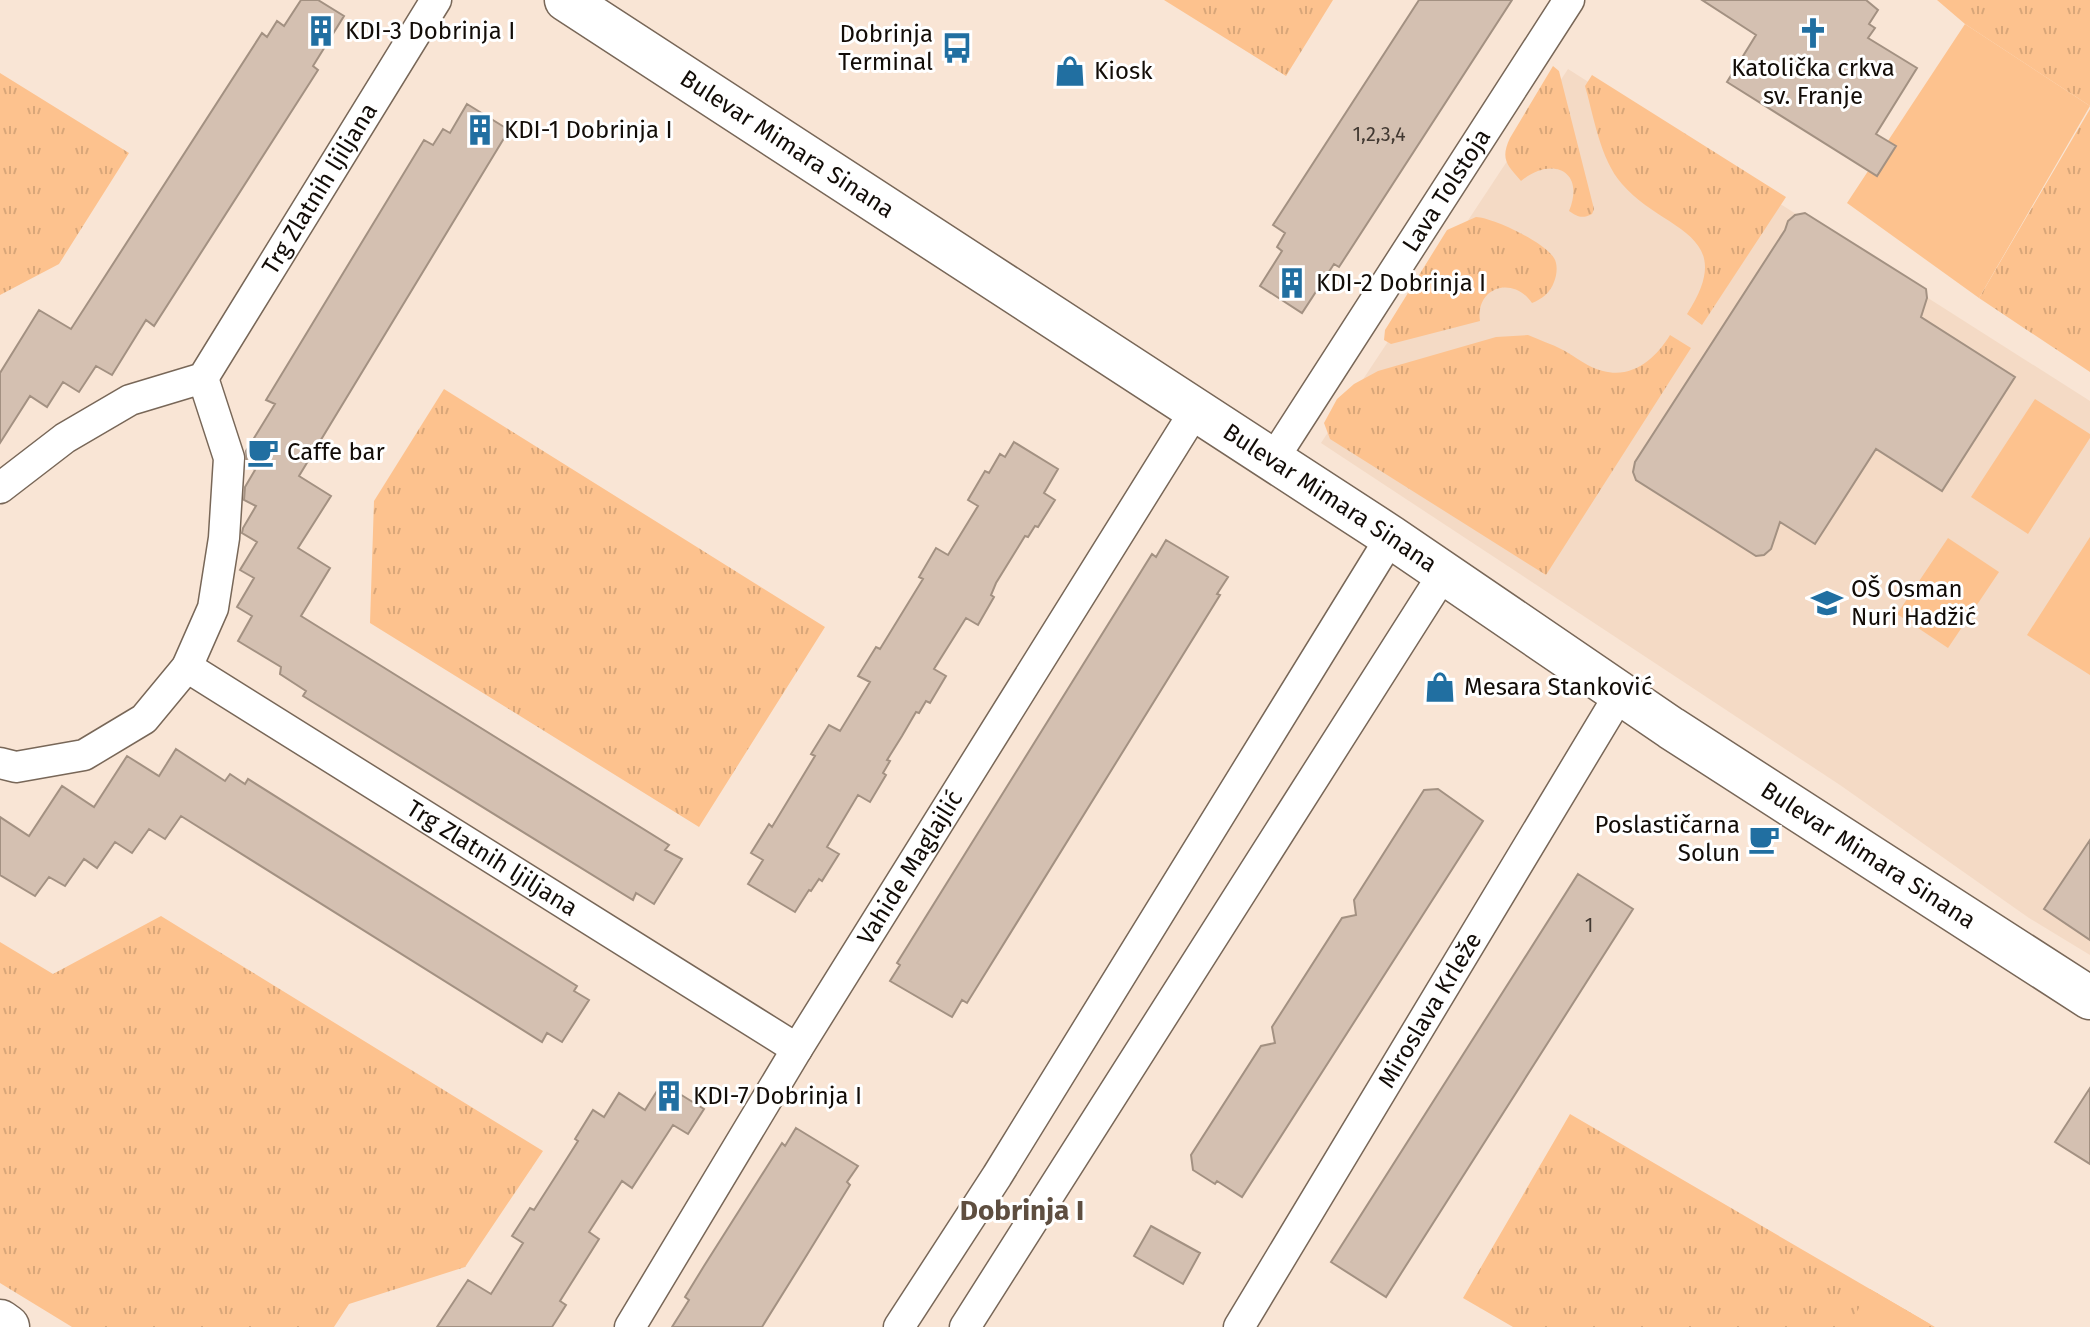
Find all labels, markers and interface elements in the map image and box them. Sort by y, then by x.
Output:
building icon: KDI-3 Dobrinja I [304,14,338,48]
church icon: Katolička crkva sv. Franje [1796,16,1830,50]
place label: KDI-3 Dobrinja I [345,17,515,45]
place label: Dobrinja Terminal [838,20,933,76]
bus stop icon: Dobrinja Terminal [940,31,974,65]
shop icon: Kiosk [1053,54,1087,88]
place label: Katolička crkva sv. Franje [1731,54,1895,110]
place label: Kiosk [1094,57,1153,85]
street label: Bulevar Mimara Sinana [675,64,900,224]
street label: Trg Zlatnih ljiljana [256,98,383,279]
building icon: KDI-1 Dobrinja I [463,113,497,147]
place label: KDI-1 Dobrinja I [504,116,672,144]
house number: 1,2,3,4 [1352,122,1406,146]
street label: Lava Tolstoja [1396,124,1496,257]
building icon: KDI-2 Dobrinja I [1275,266,1309,300]
place label: KDI-2 Dobrinja I [1316,269,1486,297]
street label: Bulevar Mimara Sinana [1218,418,1442,578]
cafe icon: Caffe bar [246,435,280,469]
place label: Caffe bar [287,438,386,466]
place label: OŠ Osman Nuri Hadžić [1851,574,1976,631]
school or university icon: OŠ Osman Nuri Hadžić [1810,586,1844,620]
shop icon: Mesara Stanković [1423,670,1457,704]
place label: Mesara Stanković [1464,673,1652,701]
street label: Bulevar Mimara Sinana [1756,776,1981,935]
street label: Vahide Maglajlić [852,786,969,950]
street label: Trg Zlatnih ljiljana [402,794,583,922]
place label: Poslastičarna Solun [1595,811,1740,867]
cafe icon: Poslastičarna Solun [1747,822,1781,856]
house number: 1 [1585,913,1593,937]
street label: Miroslava Krleže [1372,927,1487,1093]
building icon: KDI-7 Dobrinja I [652,1079,686,1113]
place label: KDI-7 Dobrinja I [693,1082,862,1110]
district label: Dobrinja I [960,1194,1084,1227]

